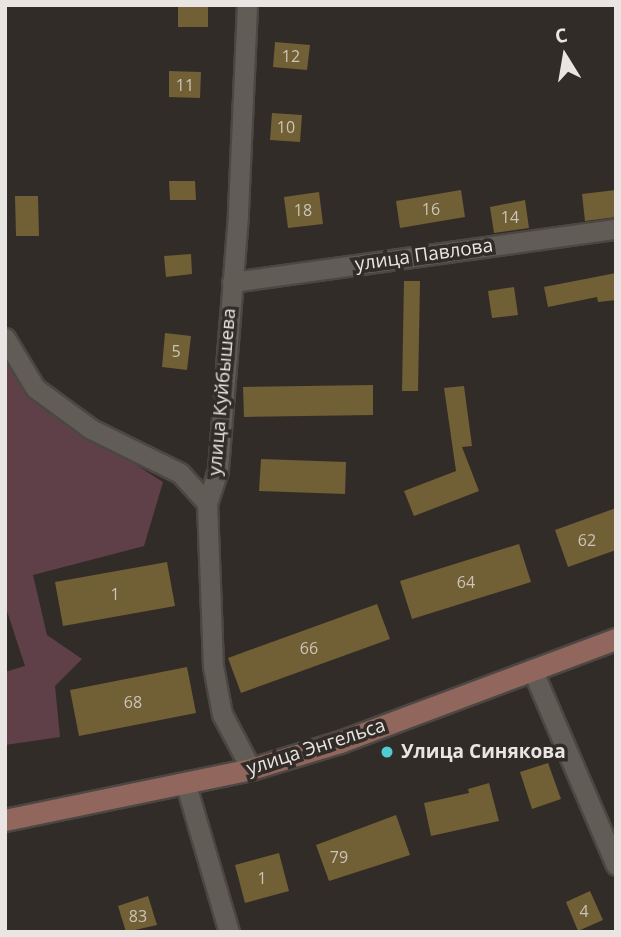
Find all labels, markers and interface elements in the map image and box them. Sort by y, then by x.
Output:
north arrow [530,21,600,91]
text: С [553,21,569,49]
house number: 12 [282,46,300,66]
house number: 11 [176,75,194,95]
house number: 10 [277,117,295,137]
house number: 16 [422,199,440,219]
house number: 18 [294,200,312,220]
house number: 14 [501,207,519,227]
street label: улица Павлова [354,234,494,276]
street label: улица Куйбышева [203,307,241,477]
house number: 5 [171,341,181,361]
house number: 62 [578,530,596,550]
house number: 64 [457,572,475,592]
house number: 1 [110,584,120,604]
house number: 66 [300,638,318,658]
house number: 68 [124,692,142,712]
street label: улица Энгельса [244,714,388,780]
place label: Улица Синякова [401,741,566,763]
marker: Улица Синякова [379,744,395,760]
house number: 79 [330,847,348,867]
house number: 1 [257,868,267,888]
house number: 4 [579,901,589,921]
house number: 83 [129,906,147,926]

